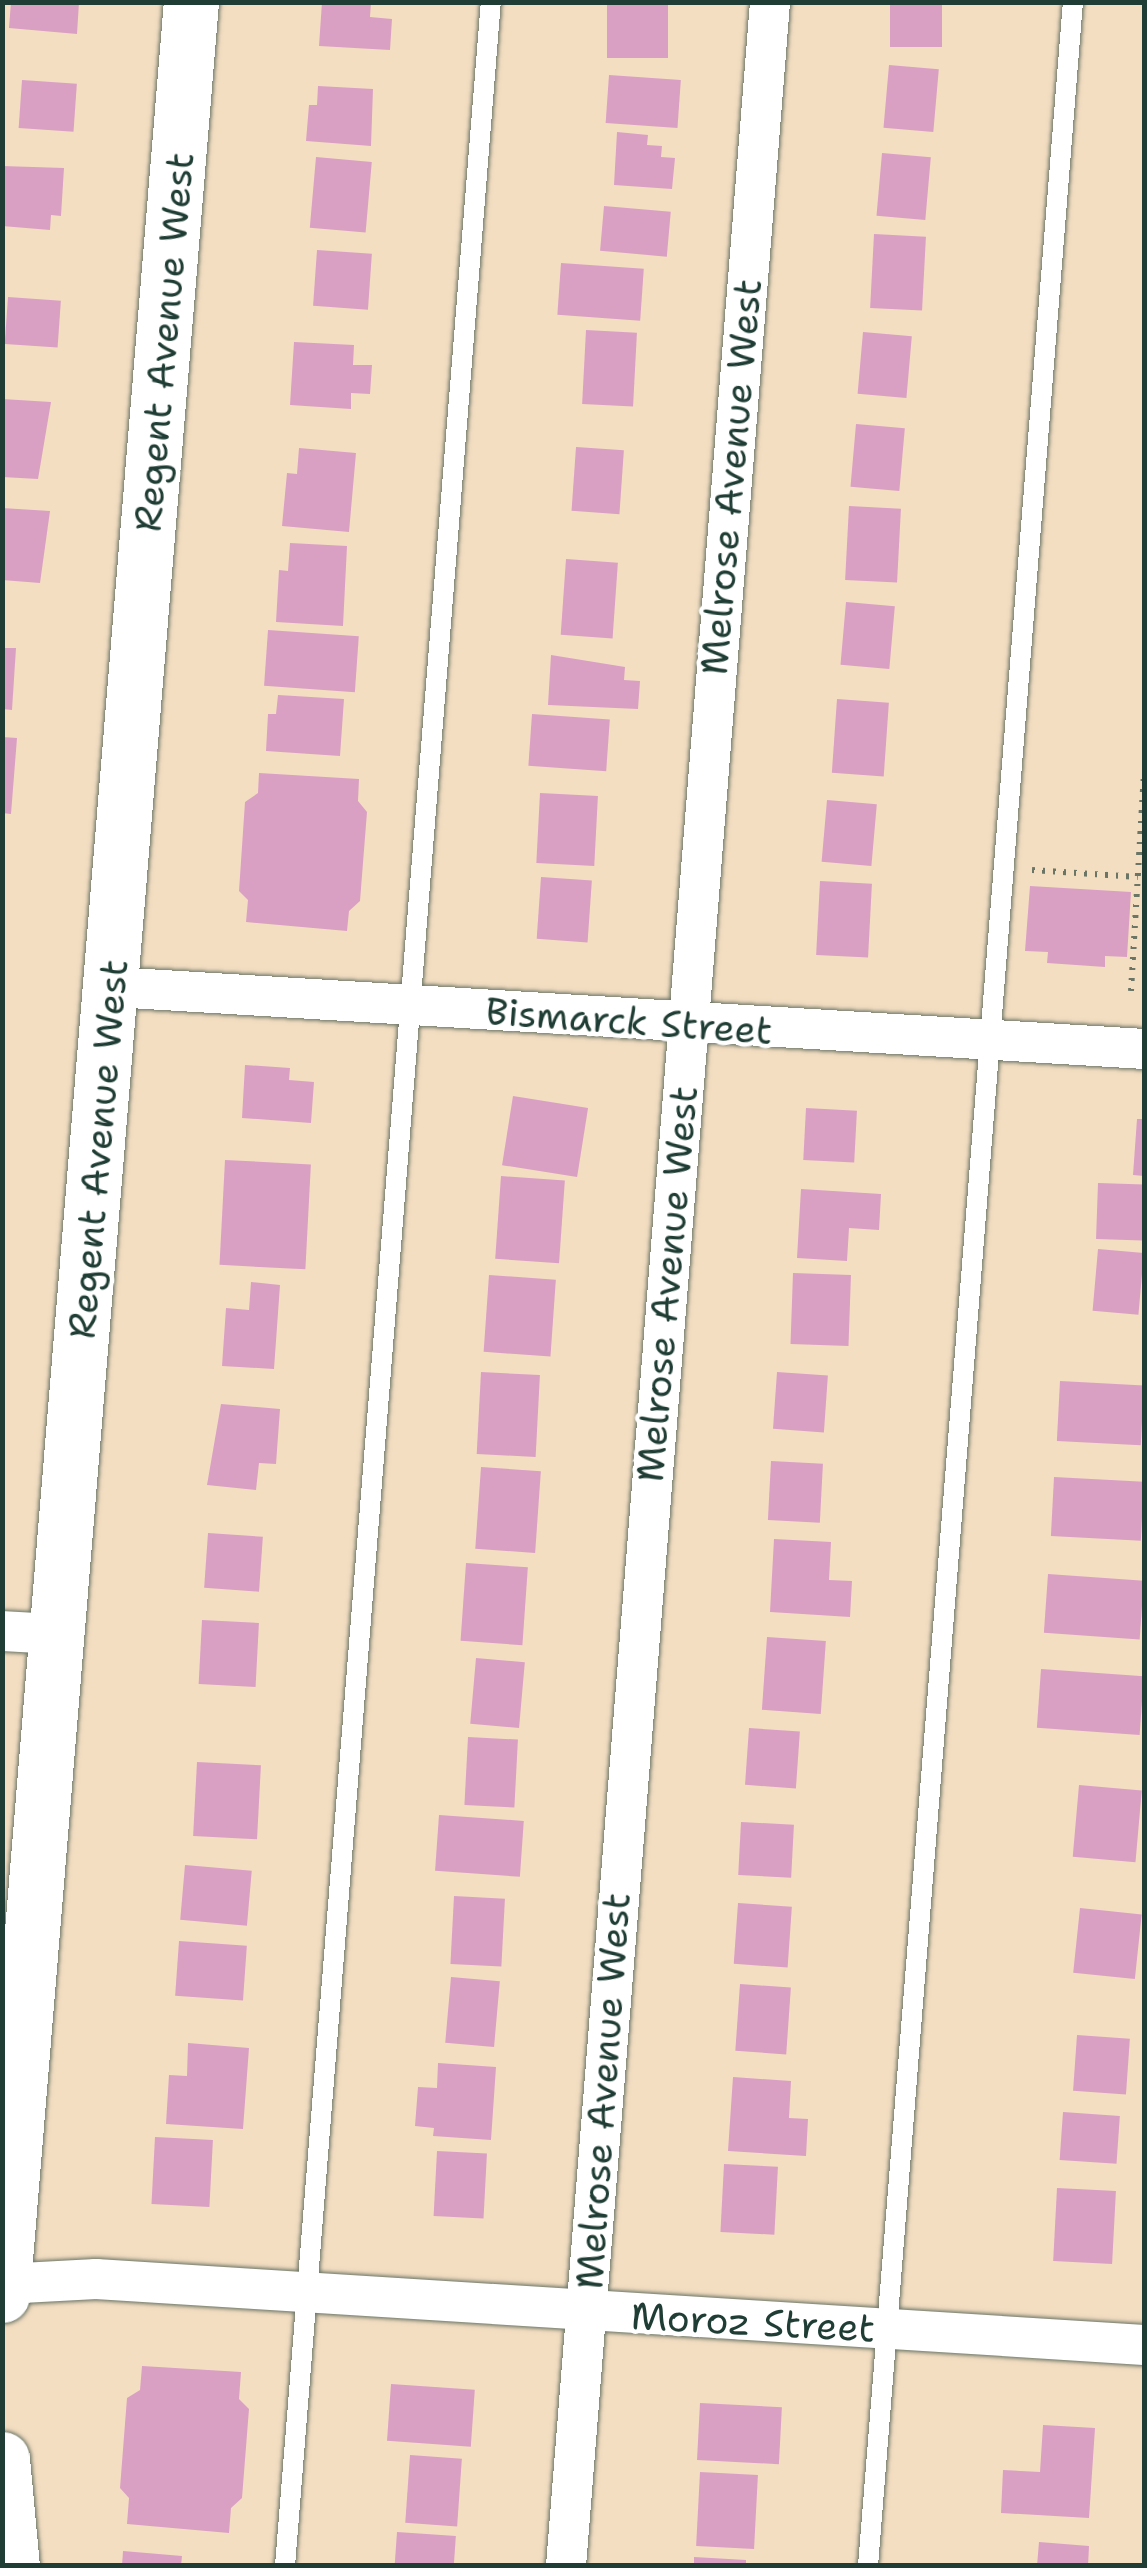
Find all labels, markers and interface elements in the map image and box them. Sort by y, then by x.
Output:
street label: Regent Avenue West [125,150,203,534]
street label: Melrose Avenue West [691,277,771,677]
street label: Regent Avenue West [59,957,137,1341]
street label: Bismarck Street [484,988,774,1054]
street label: Melrose Avenue West [627,1084,707,1484]
street label: Melrose Avenue West [566,1891,640,2291]
street label: Moroz Street [630,2293,876,2351]

